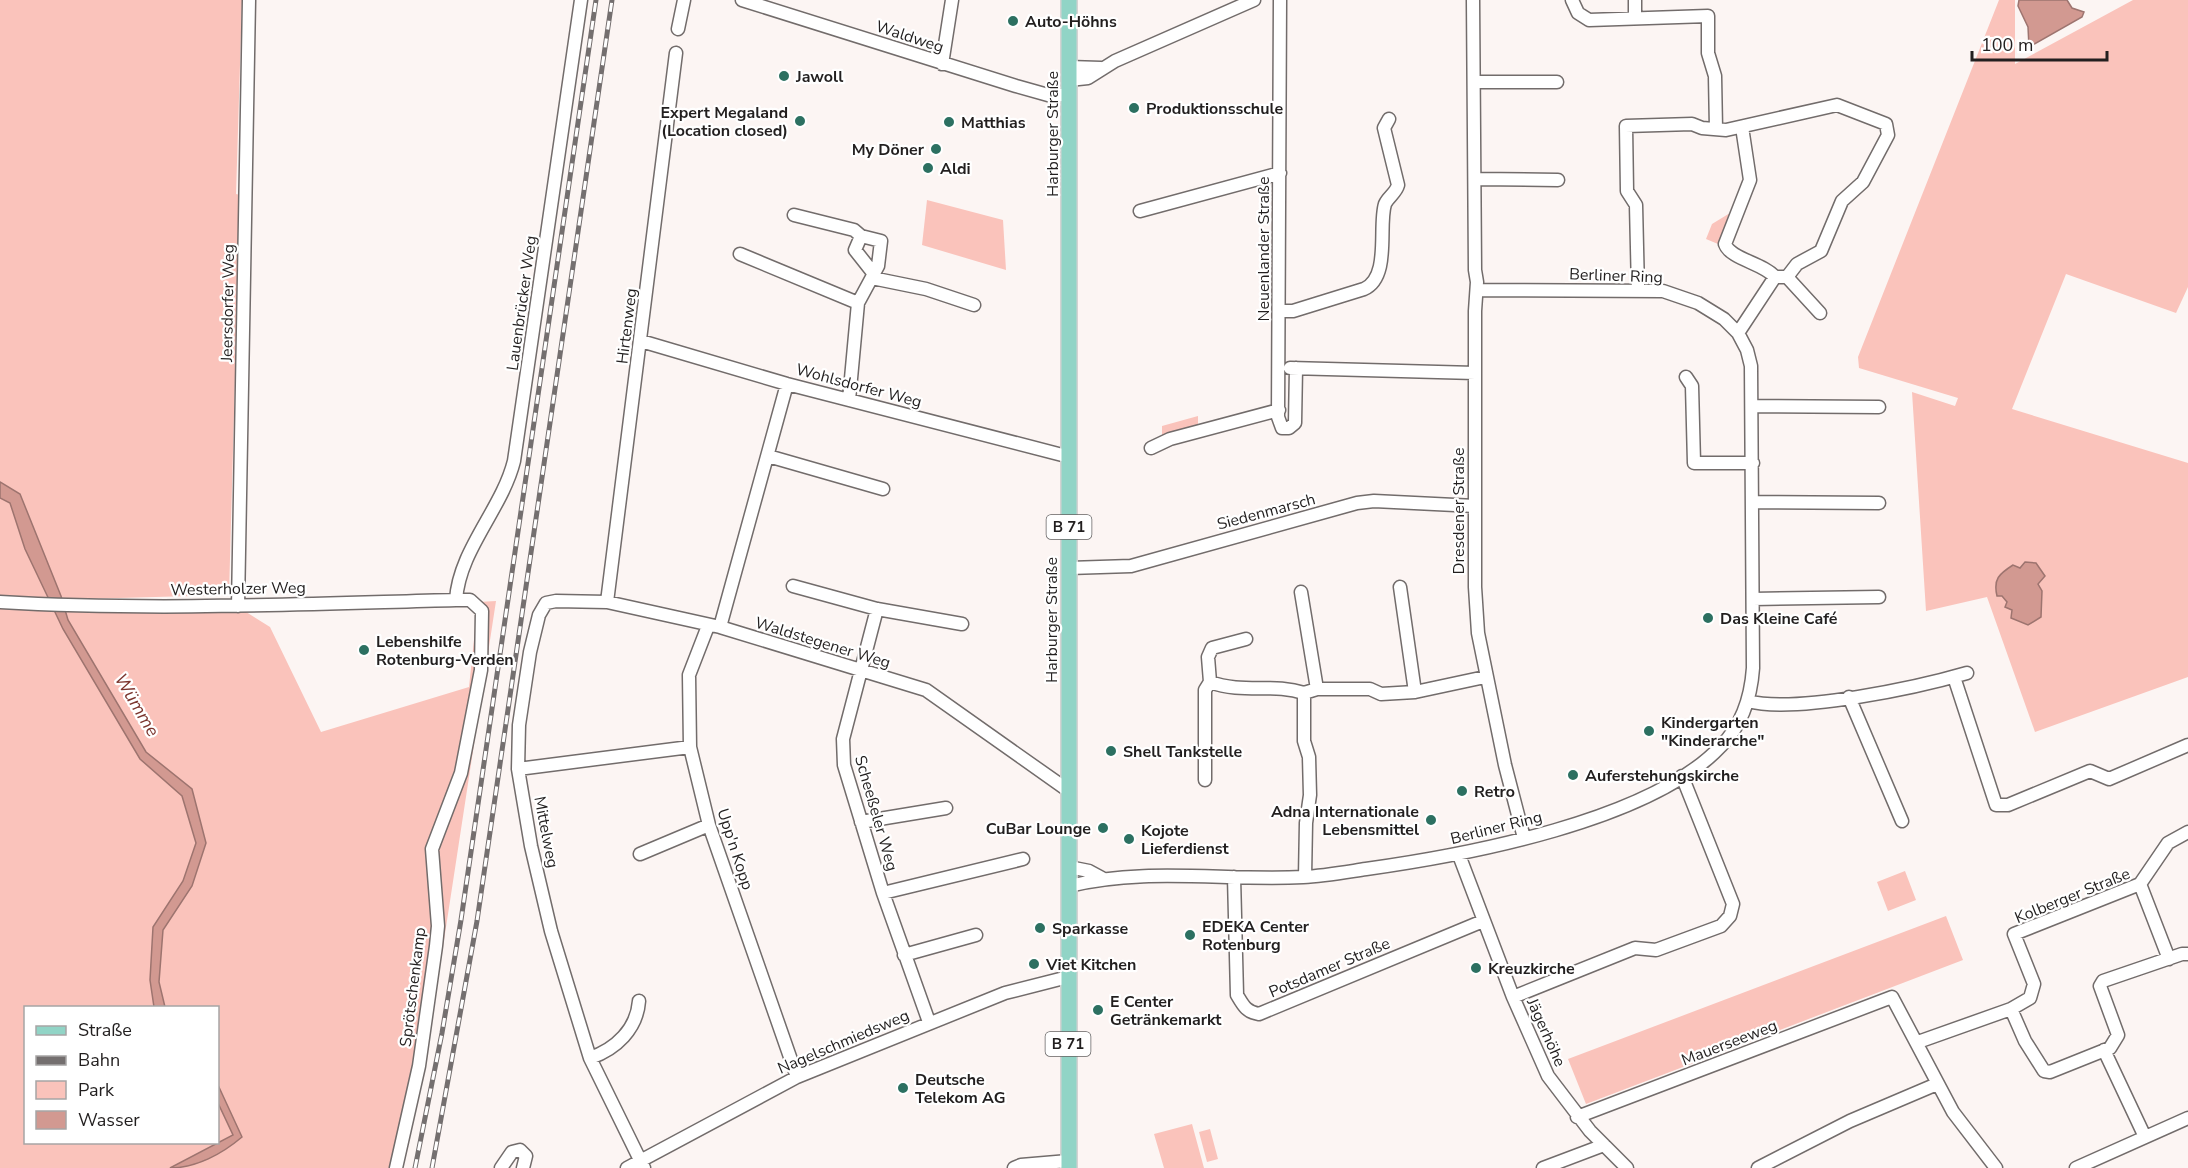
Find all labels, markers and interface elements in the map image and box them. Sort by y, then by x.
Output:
place label: Auto-Höhns [1025,11,1117,33]
marker: Auto-Höhns [1006,14,1020,28]
street label: Waldweg [873,16,947,58]
scale bar [1972,24,2107,62]
text: 100 m [1981,33,2033,57]
place label: Jawoll [795,66,843,88]
marker: Jawoll [777,69,791,83]
street label: Harburger Straße [1042,71,1064,197]
place label: Produktionsschule [1146,98,1283,120]
marker: Produktionsschule [1127,101,1141,115]
place label: Expert Megaland (Location closed) [660,102,788,142]
place label: Matthias [961,112,1026,134]
marker: Expert Megaland (Location closed) [793,114,807,128]
marker: Matthias [942,115,956,129]
place label: My Döner [852,139,925,161]
marker: My Döner [929,142,943,156]
place label: Aldi [940,158,971,180]
marker: Aldi [921,161,935,175]
street label: Neuenlander Straße [1253,177,1275,321]
street label: Lauenbrücker Weg [502,234,542,372]
street label: Jeersdorfer Weg [216,244,240,363]
street label: Berliner Ring [1569,263,1663,289]
street label: Hirtenweg [611,287,643,365]
street label: Wohlsdorfer Weg [793,359,924,413]
street label: Dresdener Straße [1448,448,1470,574]
street label: Siedenmarsch [1215,488,1318,536]
road number: B 71 [1046,515,1092,539]
street label: Harburger Straße [1041,557,1063,683]
street label: Westerholzer Weg [170,577,306,601]
place label: Das Kleine Café [1720,608,1838,630]
marker: Das Kleine Café [1701,611,1715,625]
street label: Waldstegener Weg [752,612,893,674]
place label: Lebenshilfe Rotenburg-Verden [376,631,514,671]
marker: Lebenshilfe Rotenburg-Verden [357,643,371,657]
water label: Wümme [109,669,165,741]
place label: Kindergarten "Kinderarche" [1661,712,1764,752]
marker: Kindergarten "Kinderarche" [1642,724,1656,738]
place label: Shell Tankstelle [1123,741,1242,763]
marker: Shell Tankstelle [1104,744,1118,758]
street label: Scheeßeler Weg [849,753,903,874]
place label: Auferstehungskirche [1585,765,1739,787]
marker: Auferstehungskirche [1566,768,1580,782]
place label: Retro [1474,781,1515,803]
marker: Retro [1455,784,1469,798]
street label: Mittelweg [528,794,564,870]
place label: Adna Internationale Lebensmittel [1271,801,1419,841]
street label: Upp'n Kopp [712,806,759,893]
street label: Berliner Ring [1448,806,1544,850]
marker: Adna Internationale Lebensmittel [1424,813,1438,827]
place label: CuBar Lounge [986,818,1091,840]
place label: Kojote Lieferdienst [1141,820,1230,860]
marker: CuBar Lounge [1096,821,1110,835]
marker: Kojote Lieferdienst [1122,832,1136,846]
street label: Kolberger Straße [2011,863,2133,929]
place label: EDEKA Center Rotenburg [1202,916,1310,956]
place label: Sparkasse [1052,918,1129,940]
marker: Sparkasse [1033,921,1047,935]
street label: Sprötschenkamp [395,926,431,1048]
marker: EDEKA Center Rotenburg [1183,928,1197,942]
street label: Potsdamer Straße [1265,932,1393,1003]
place label: Viet Kitchen [1045,954,1136,976]
marker: Viet Kitchen [1027,957,1041,971]
place label: Kreuzkirche [1488,958,1575,980]
marker: Kreuzkirche [1469,961,1483,975]
place label: E Center Getränkemarkt [1110,991,1222,1031]
street label: Jägerhöhe [1521,994,1571,1070]
marker: E Center Getränkemarkt [1091,1003,1105,1017]
street label: Nagelschmiedsweg [774,1004,913,1080]
legend [24,1006,219,1144]
street label: Mauerseeweg [1678,1015,1781,1071]
text: Straße [78,1018,132,1042]
road number: B 71 [1046,1032,1090,1056]
text: Bahn [78,1048,120,1072]
place label: Deutsche Telekom AG [915,1069,1005,1109]
text: Park [78,1078,115,1102]
marker: Deutsche Telekom AG [896,1081,910,1095]
text: Wasser [78,1108,140,1132]

